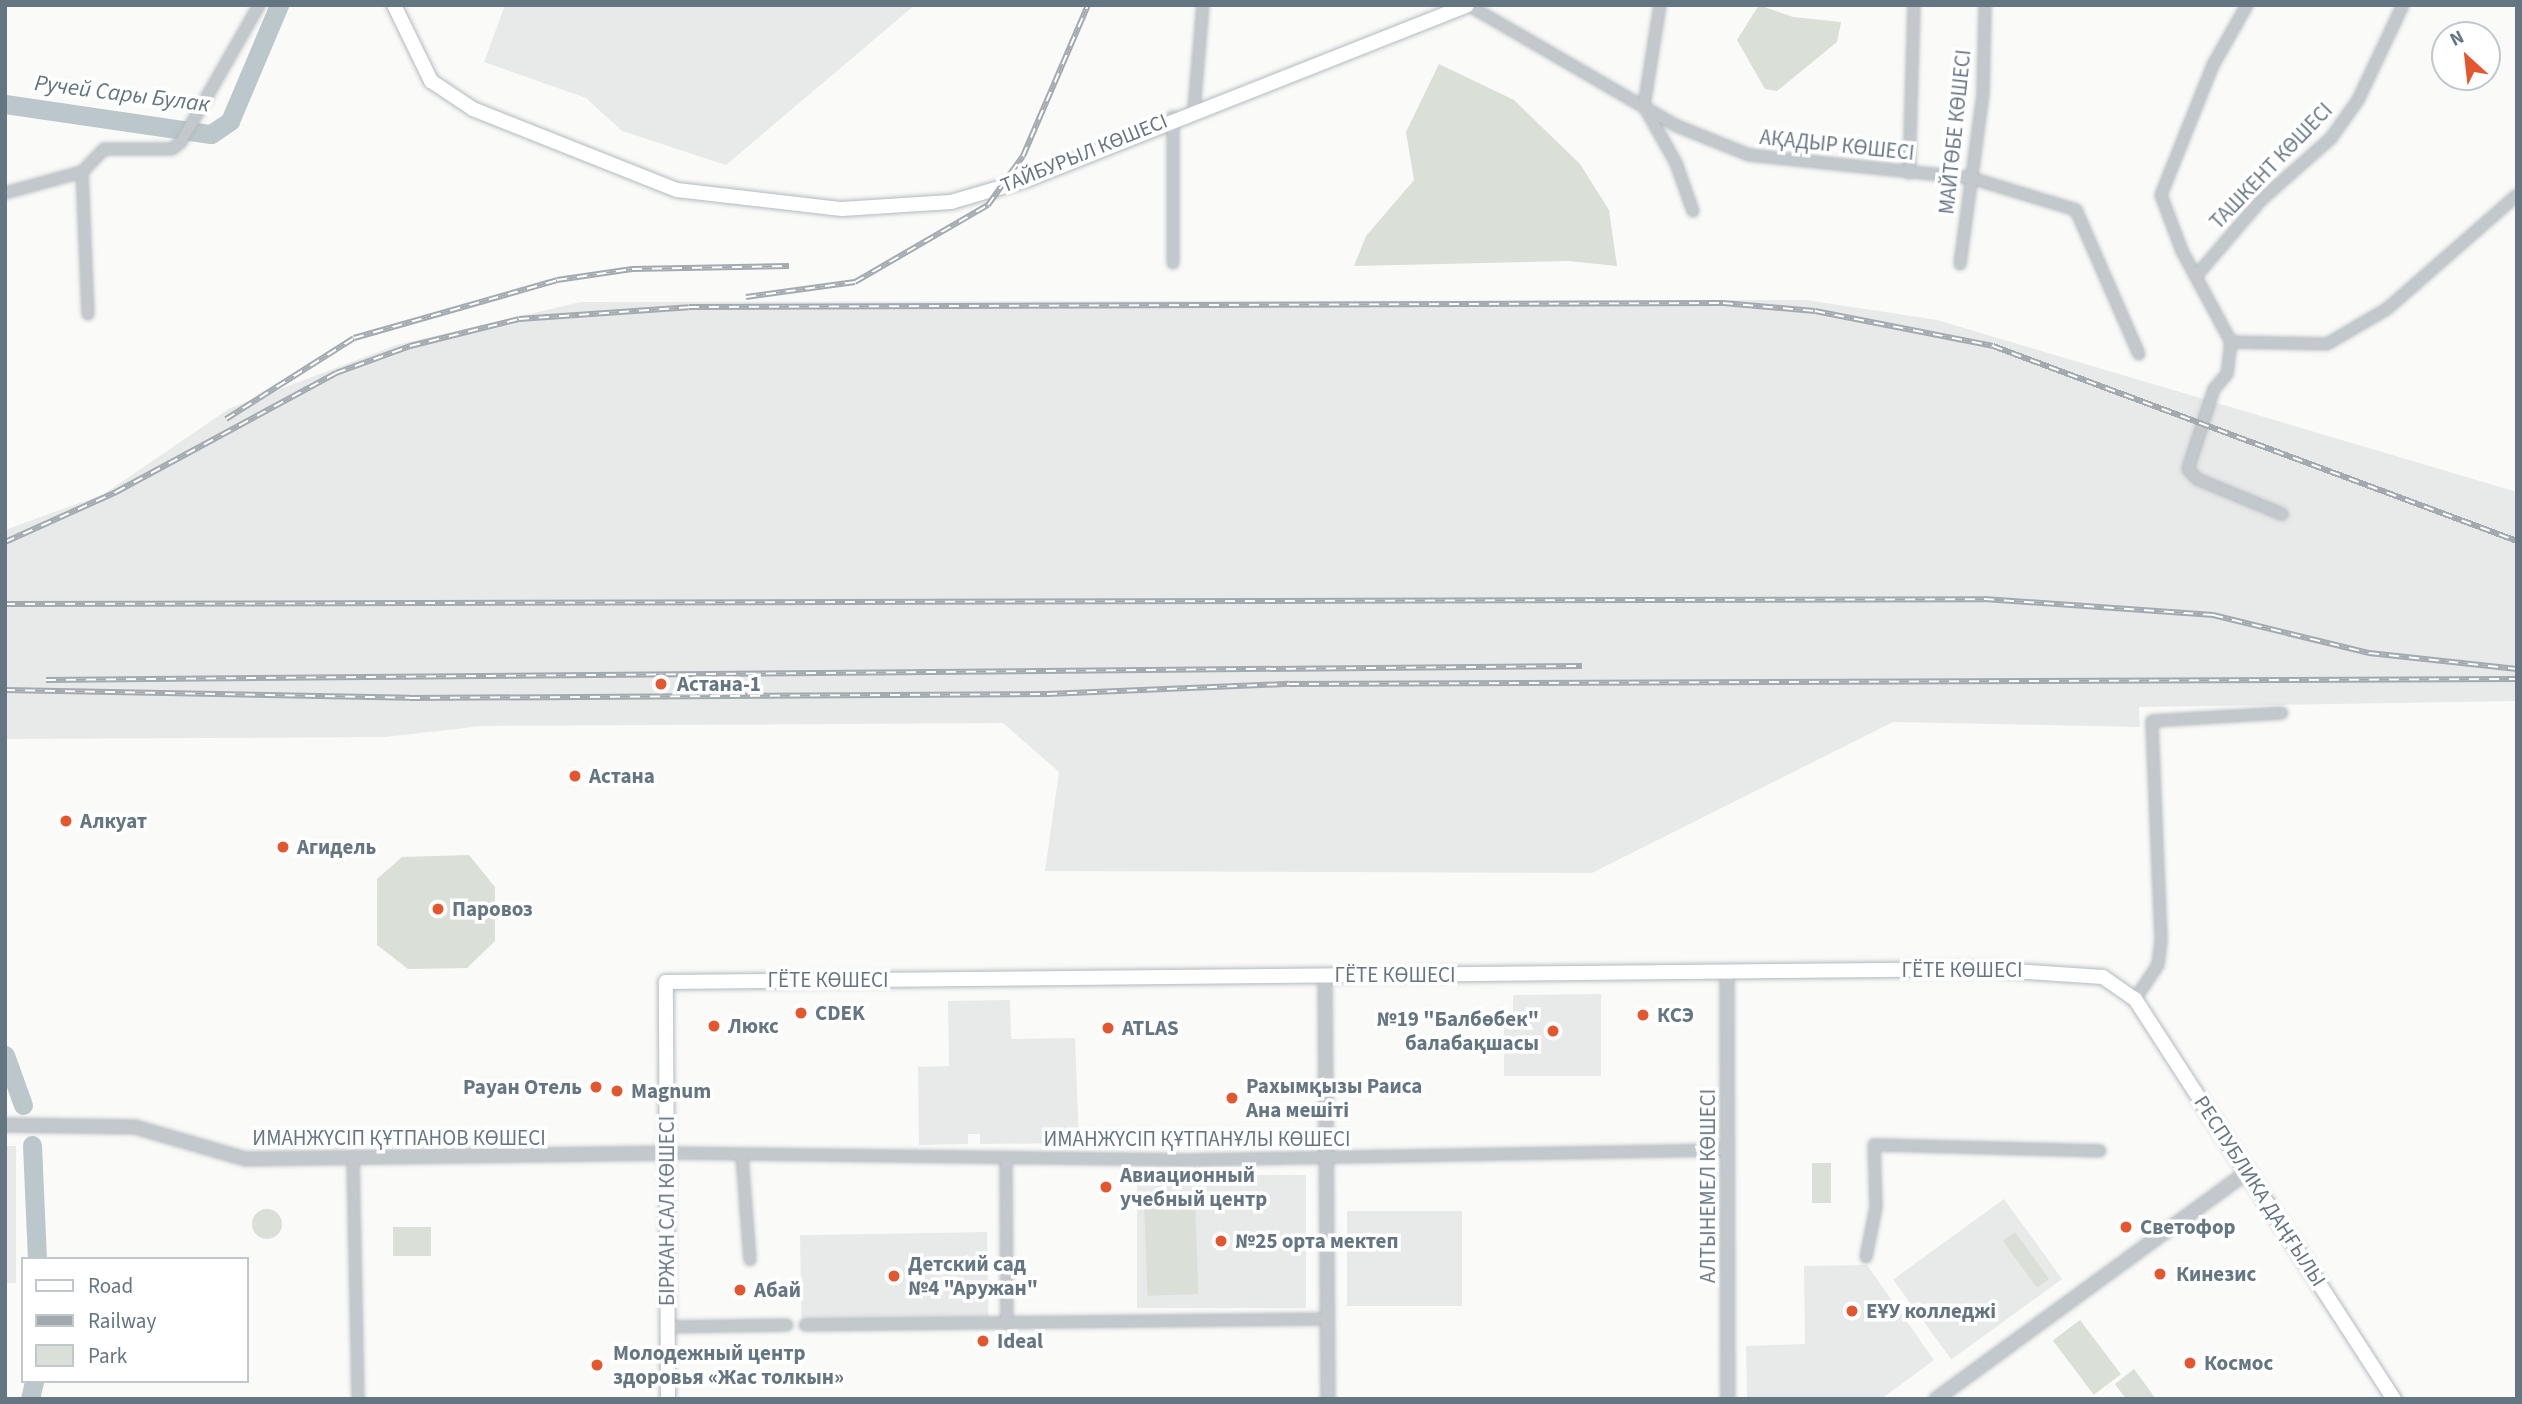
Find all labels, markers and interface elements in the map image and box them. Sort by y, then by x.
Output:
north arrow [2431,21,2501,91]
text: N [2445,24,2469,54]
street label: МАЙТӨБЕ КӨШЕСІ [1934,48,1976,216]
water label: Ручей Сары Булак [33,70,211,118]
street label: ТАШКЕНТ КӨШЕСІ [2204,98,2338,234]
street label: ТАЙБУРЫЛ КӨШЕСІ [997,108,1171,198]
street label: АҚАДЫР КӨШЕСІ [1759,124,1915,166]
place label: Астана-1 [677,671,761,697]
marker: Астана-1 [651,674,671,694]
place label: Астана [589,763,655,789]
marker: Астана [567,768,583,784]
place label: Алкуат [80,808,147,834]
marker: Алкуат [58,813,74,829]
place label: Агидель [297,834,376,860]
marker: Агидель [275,839,291,855]
place label: Паровоз [452,896,533,922]
marker: Паровоз [430,901,446,917]
street label: ГЁТЕ КӨШЕСІ [1902,957,2022,983]
street label: ГЁТЕ КӨШЕСІ [1335,962,1455,988]
street label: ГЁТЕ КӨШЕСІ [768,967,888,993]
place label: CDEK [815,1000,865,1026]
place label: КСЭ [1657,1002,1694,1028]
marker: CDEK [793,1005,809,1021]
place label: №19 "Балбөбек" балабақшасы [1376,1006,1539,1056]
marker: КСЭ [1635,1007,1651,1023]
place label: Люкс [728,1013,779,1039]
place label: ATLAS [1122,1015,1179,1041]
marker: Люкс [706,1018,722,1034]
marker: ATLAS [1100,1020,1116,1036]
marker: №19 "Балбөбек" балабақшасы [1545,1023,1561,1039]
place label: Рахымқызы Раиса Ана мешіті [1246,1073,1422,1123]
place label: Рауан Отель [463,1074,582,1100]
place label: Magnum [631,1078,711,1104]
marker: Рауан Отель [588,1079,604,1095]
marker: Magnum [609,1083,625,1099]
street label: АЛТЫНЕМЕЛ КӨШЕСІ [1695,1089,1721,1283]
marker: Рахымқызы Раиса Ана мешіті [1224,1090,1240,1106]
street label: РЕСПУБЛИКА ДАҢҒЫЛЫ [2189,1091,2331,1291]
street label: БІРЖАН САЛ КӨШЕСІ [654,1116,680,1306]
street label: ИМАНЖҮСІП ҚҰТПАНОВ КӨШЕСІ [252,1125,546,1151]
street label: ИМАНЖҮСІП ҚҰТПАНҰЛЫ КӨШЕСІ [1043,1126,1351,1152]
place label: Авиационный учебный центр [1120,1162,1267,1212]
marker: Авиационный учебный центр [1098,1179,1114,1195]
place label: Светофор [2140,1214,2236,1240]
marker: Светофор [2118,1219,2134,1235]
place label: №25 орта мектеп [1235,1228,1399,1254]
marker: №25 орта мектеп [1213,1233,1229,1249]
place label: Детский сад №4 "Аружан" [908,1251,1038,1301]
legend [21,1257,248,1383]
place label: Кинезис [2176,1261,2256,1287]
marker: Кинезис [2150,1264,2170,1284]
marker: Детский сад №4 "Аружан" [886,1268,902,1284]
text: Road [88,1271,133,1301]
place label: Абай [754,1277,801,1303]
marker: Абай [732,1282,748,1298]
place label: ЕҰУ колледжі [1866,1298,1996,1324]
marker: ЕҰУ колледжі [1844,1303,1860,1319]
text: Railway [88,1306,156,1336]
place label: Ideal [997,1328,1043,1354]
marker: Ideal [975,1333,991,1349]
place label: Молодежный центр здоровья «Жас толкын» [613,1340,844,1390]
text: Park [88,1341,127,1371]
place label: Космос [2204,1350,2273,1376]
marker: Молодежный центр здоровья «Жас толкын» [587,1355,607,1375]
marker: Космос [2182,1355,2198,1371]

